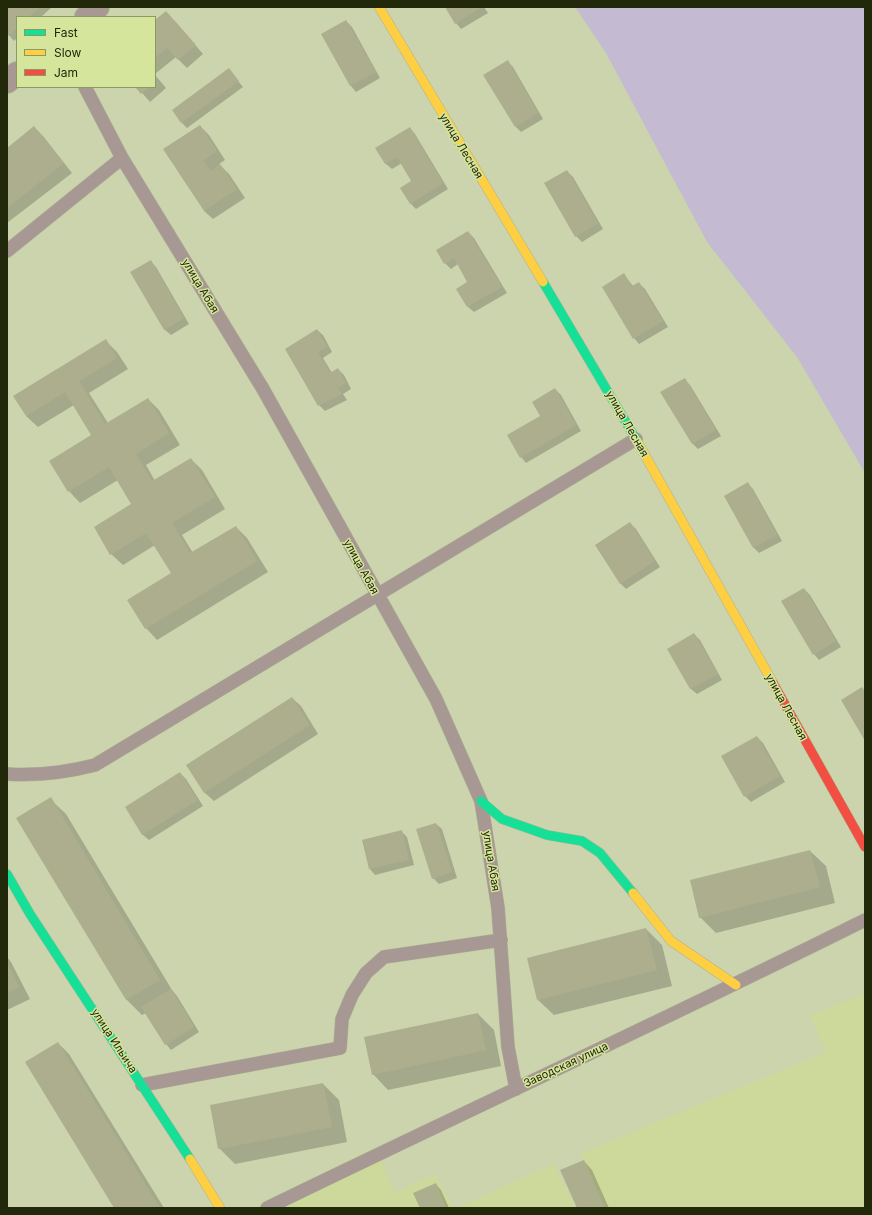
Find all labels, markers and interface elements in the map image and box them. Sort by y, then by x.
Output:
legend [16,16,156,88]
text: Fast [54,25,78,40]
text: Slow [54,45,81,60]
text: Jam [54,65,78,80]
street label: улица Лесная [436,111,486,181]
street label: улица Абая [179,257,221,315]
street label: улица Лесная [603,389,651,459]
street label: улица Абая [341,537,381,597]
street label: улица Лесная [762,671,810,743]
street label: улица Абая [480,830,502,892]
street label: улица Ильича [88,1006,140,1076]
street label: Заводская улица [522,1040,610,1090]

